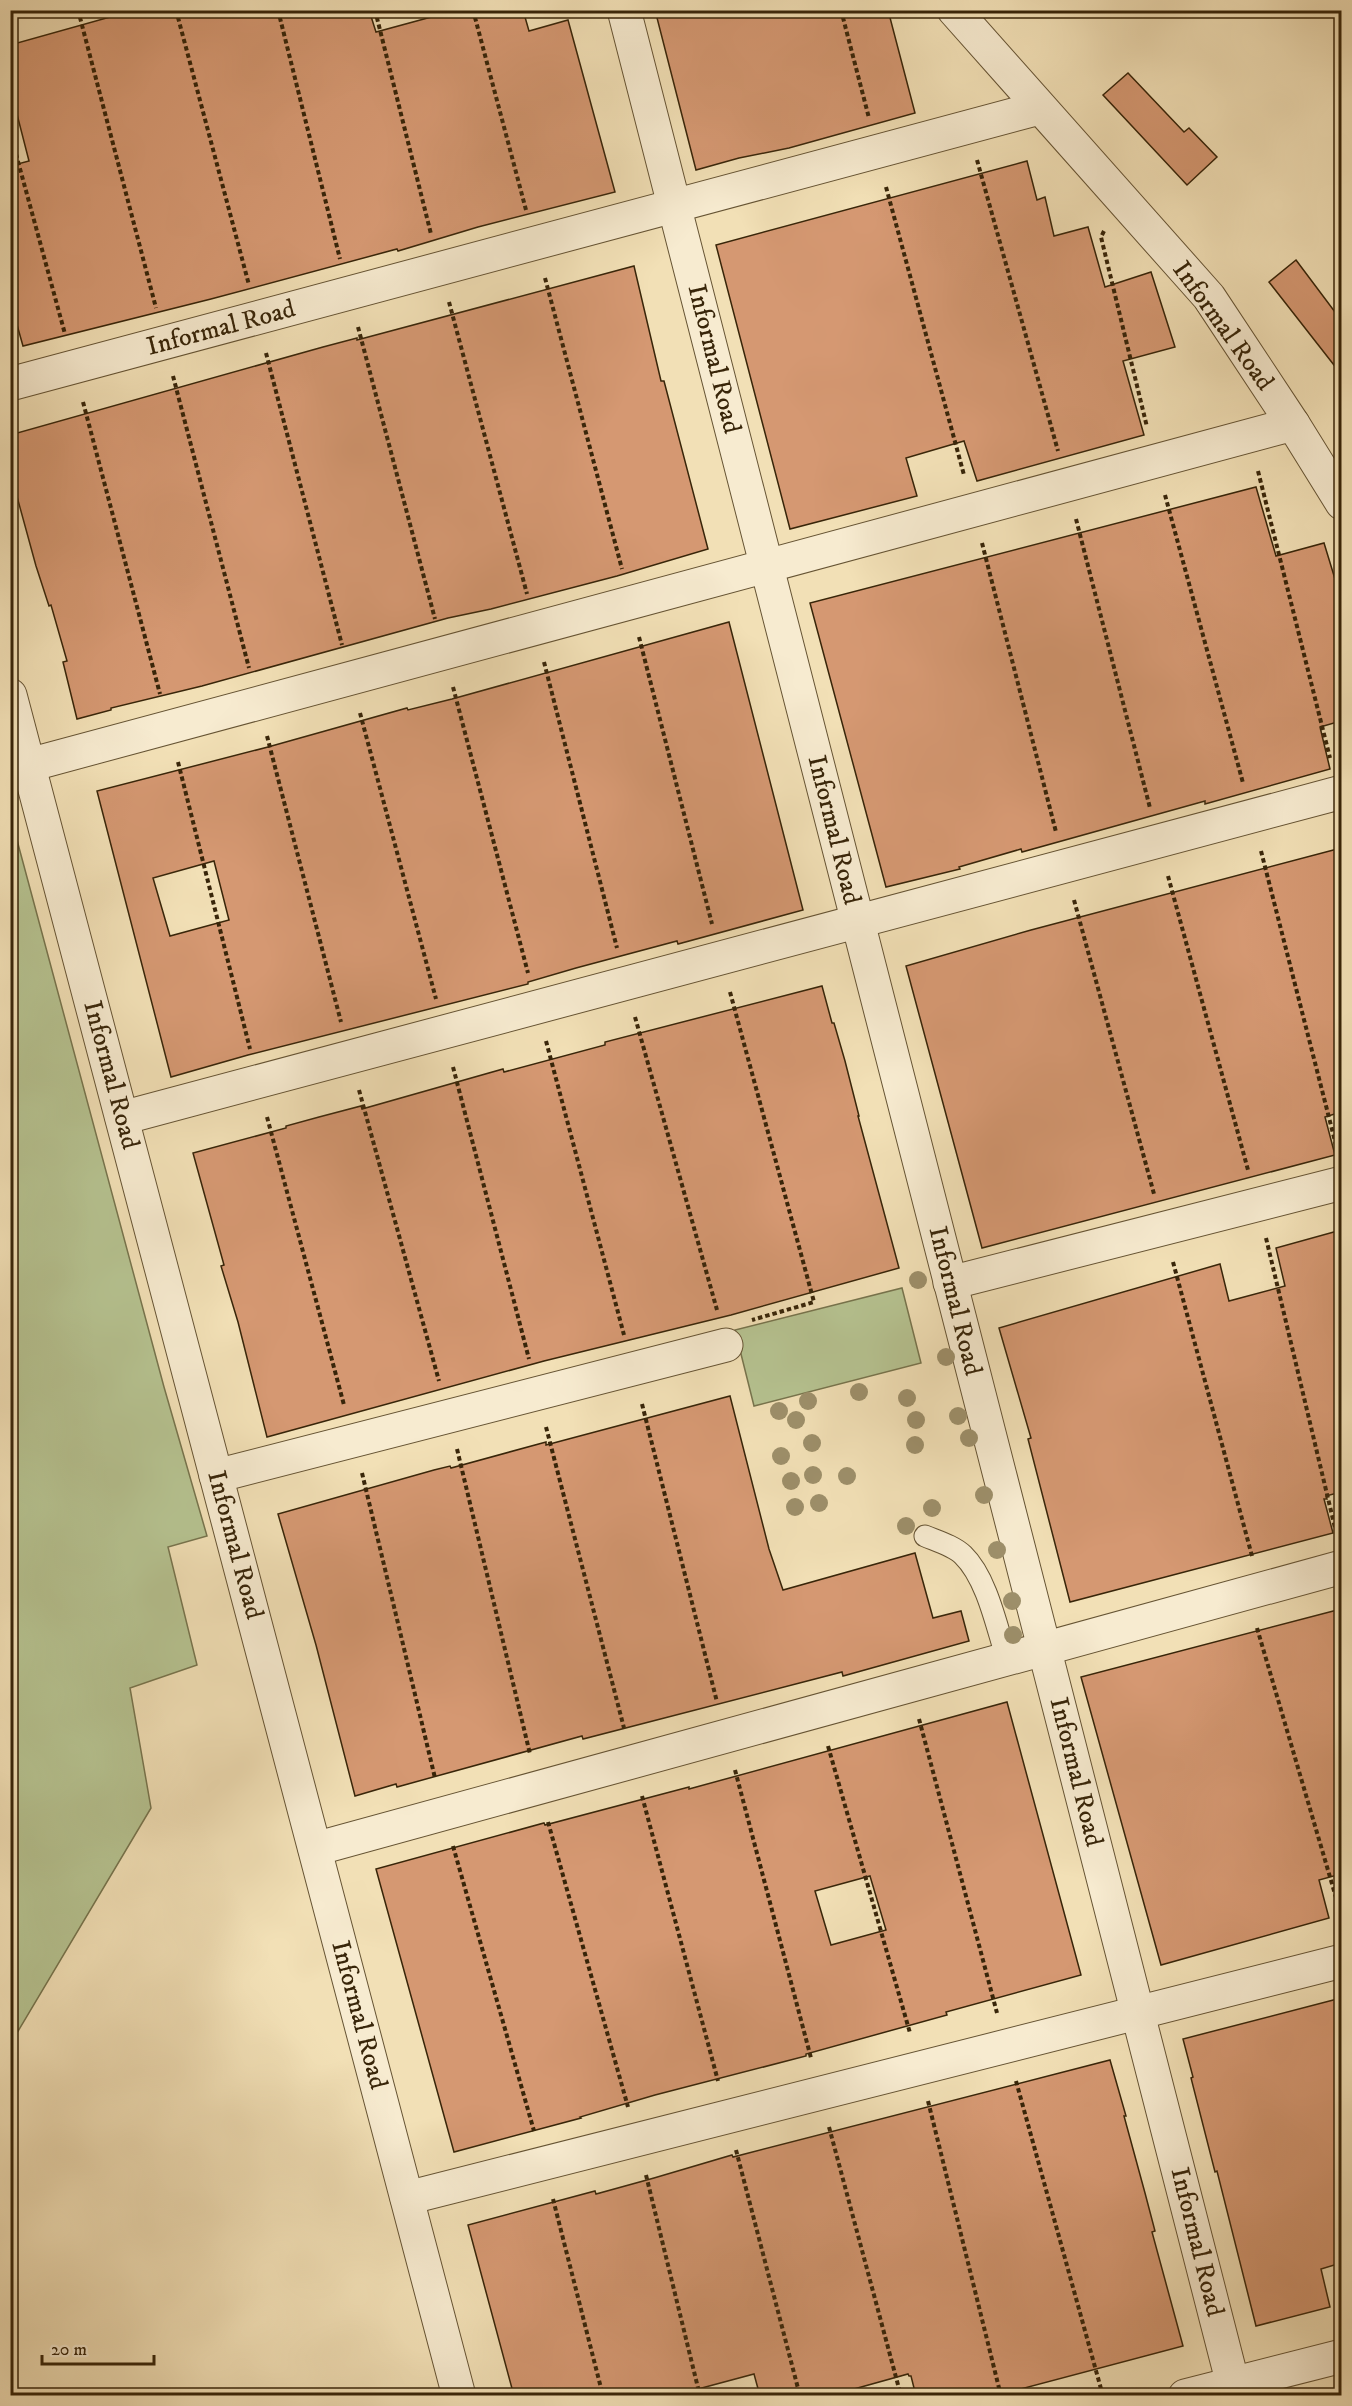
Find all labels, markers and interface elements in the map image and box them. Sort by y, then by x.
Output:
street label: Informal Road [1165,255,1281,397]
street label: Informal Road [680,281,748,437]
street label: Informal Road [143,292,299,364]
street label: Informal Road [800,752,868,908]
street label: Informal Road [75,997,147,1153]
street label: Informal Road [921,1223,989,1379]
street label: Informal Road [199,1467,271,1623]
street label: Informal Road [1042,1694,1110,1850]
street label: Informal Road [323,1937,395,2093]
street label: Informal Road [1163,2164,1231,2320]
scale bar [42,2328,154,2366]
text: 20 m [51,2339,87,2361]

